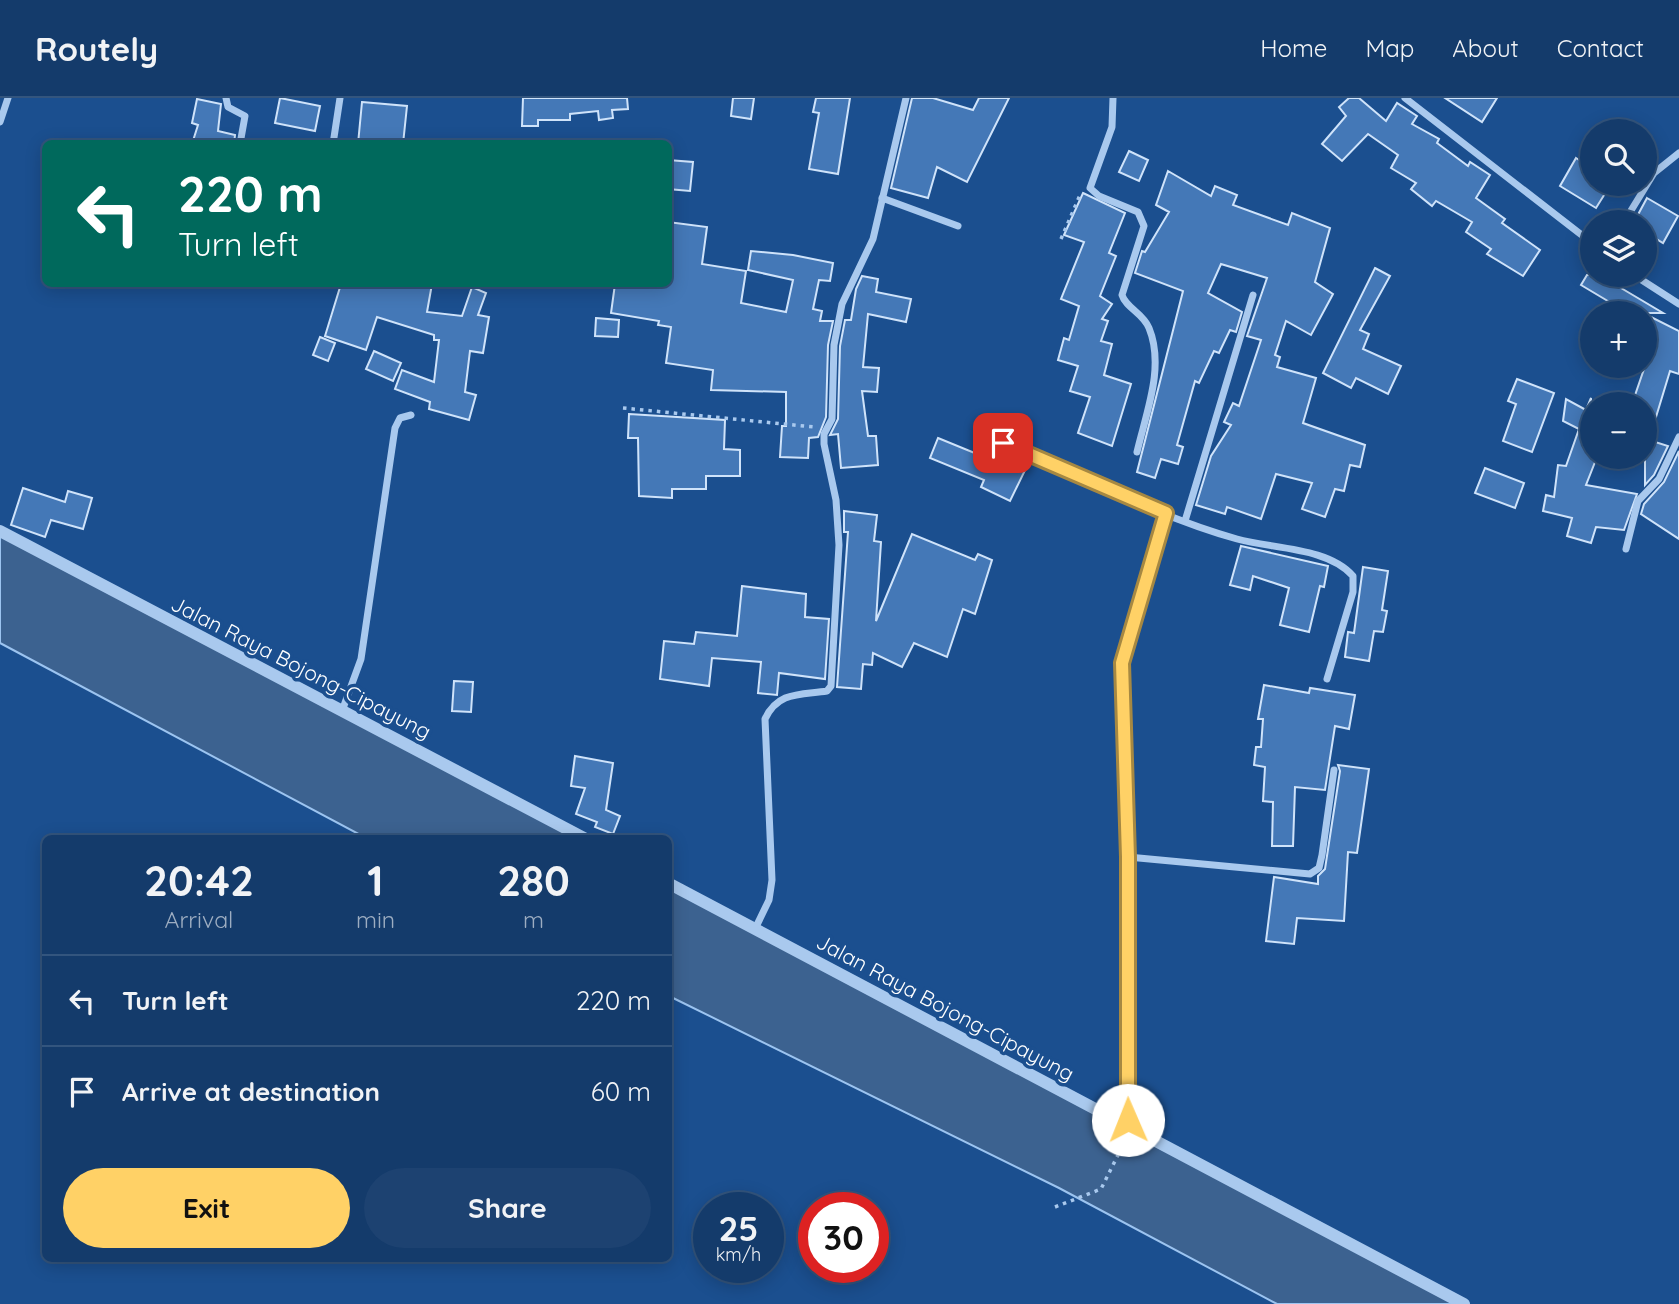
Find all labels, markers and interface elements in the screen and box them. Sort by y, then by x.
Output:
text: Routely [35,28,158,69]
text: Home [1260,33,1327,63]
text: Map [1365,33,1414,63]
text: About [1452,33,1519,63]
text: Contact [1557,33,1644,63]
map controls [1580,119,1657,469]
button: search [1580,119,1657,196]
text: 220 m [178,163,323,224]
icon: left [63,168,154,259]
button: layers [1580,210,1657,287]
text: Turn left [178,224,299,264]
button: + [1580,301,1657,378]
button: − [1580,392,1657,469]
pin [973,413,1033,473]
icon: arrive [984,424,1022,462]
street label: Jalan Raya Bojong-Cipayung [167,590,436,744]
text: 20:42 [144,854,254,907]
text: 1 [367,854,384,907]
text: 280 [497,854,570,907]
text: Arrival [165,905,233,934]
text: min [356,905,395,934]
text: m [523,905,544,934]
street label: Jalan Raya Bojong-Cipayung [812,928,1079,1086]
icon: left [63,982,101,1020]
text: Turn left [122,984,229,1017]
text: 220 m [576,984,651,1017]
icon: arrive [63,1073,101,1111]
text: Arrive at destination [122,1075,380,1108]
text: 60 m [591,1075,651,1108]
position arrow [1091,1083,1165,1157]
button: Exit [63,1168,350,1248]
button: Share [364,1168,651,1248]
speed limit sign: 30 [798,1192,889,1283]
text: 25 [718,1206,759,1250]
text: km/h [716,1243,761,1266]

